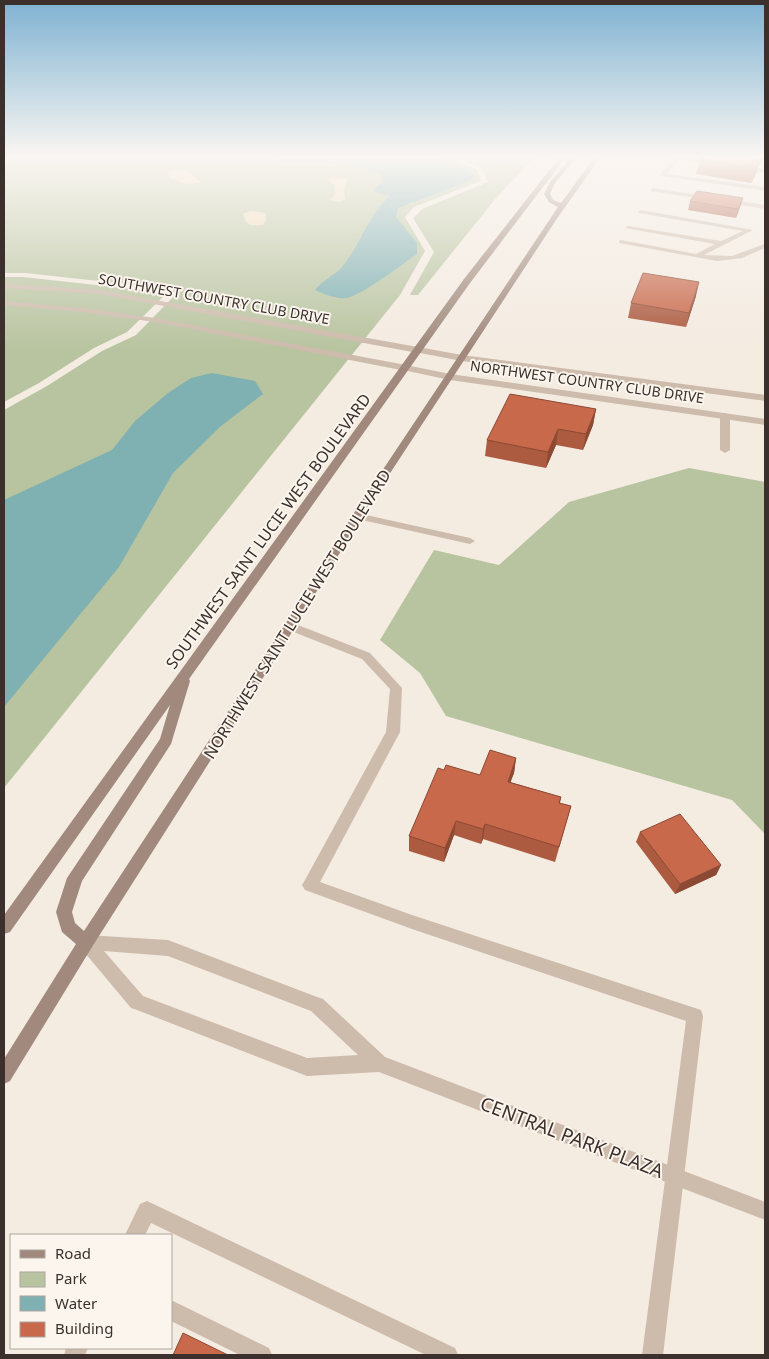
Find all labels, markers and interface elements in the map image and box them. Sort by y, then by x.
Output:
street label: SOUTHWEST COUNTRY CLUB DRIVE [97,269,331,328]
street label: NORTHWEST COUNTRY CLUB DRIVE [469,356,705,407]
street label: SOUTHWEST SAINT LUCIE WEST BOULEVARD [160,389,376,673]
street label: NORTHWEST SAINT LUCIE WEST BOULEVARD [198,465,396,763]
street label: CENTRAL PARK PLAZA [477,1090,668,1184]
legend [10,1234,172,1349]
text: Road [55,1243,91,1263]
text: Park [55,1268,87,1288]
text: Water [55,1293,97,1313]
text: Building [55,1318,113,1338]

